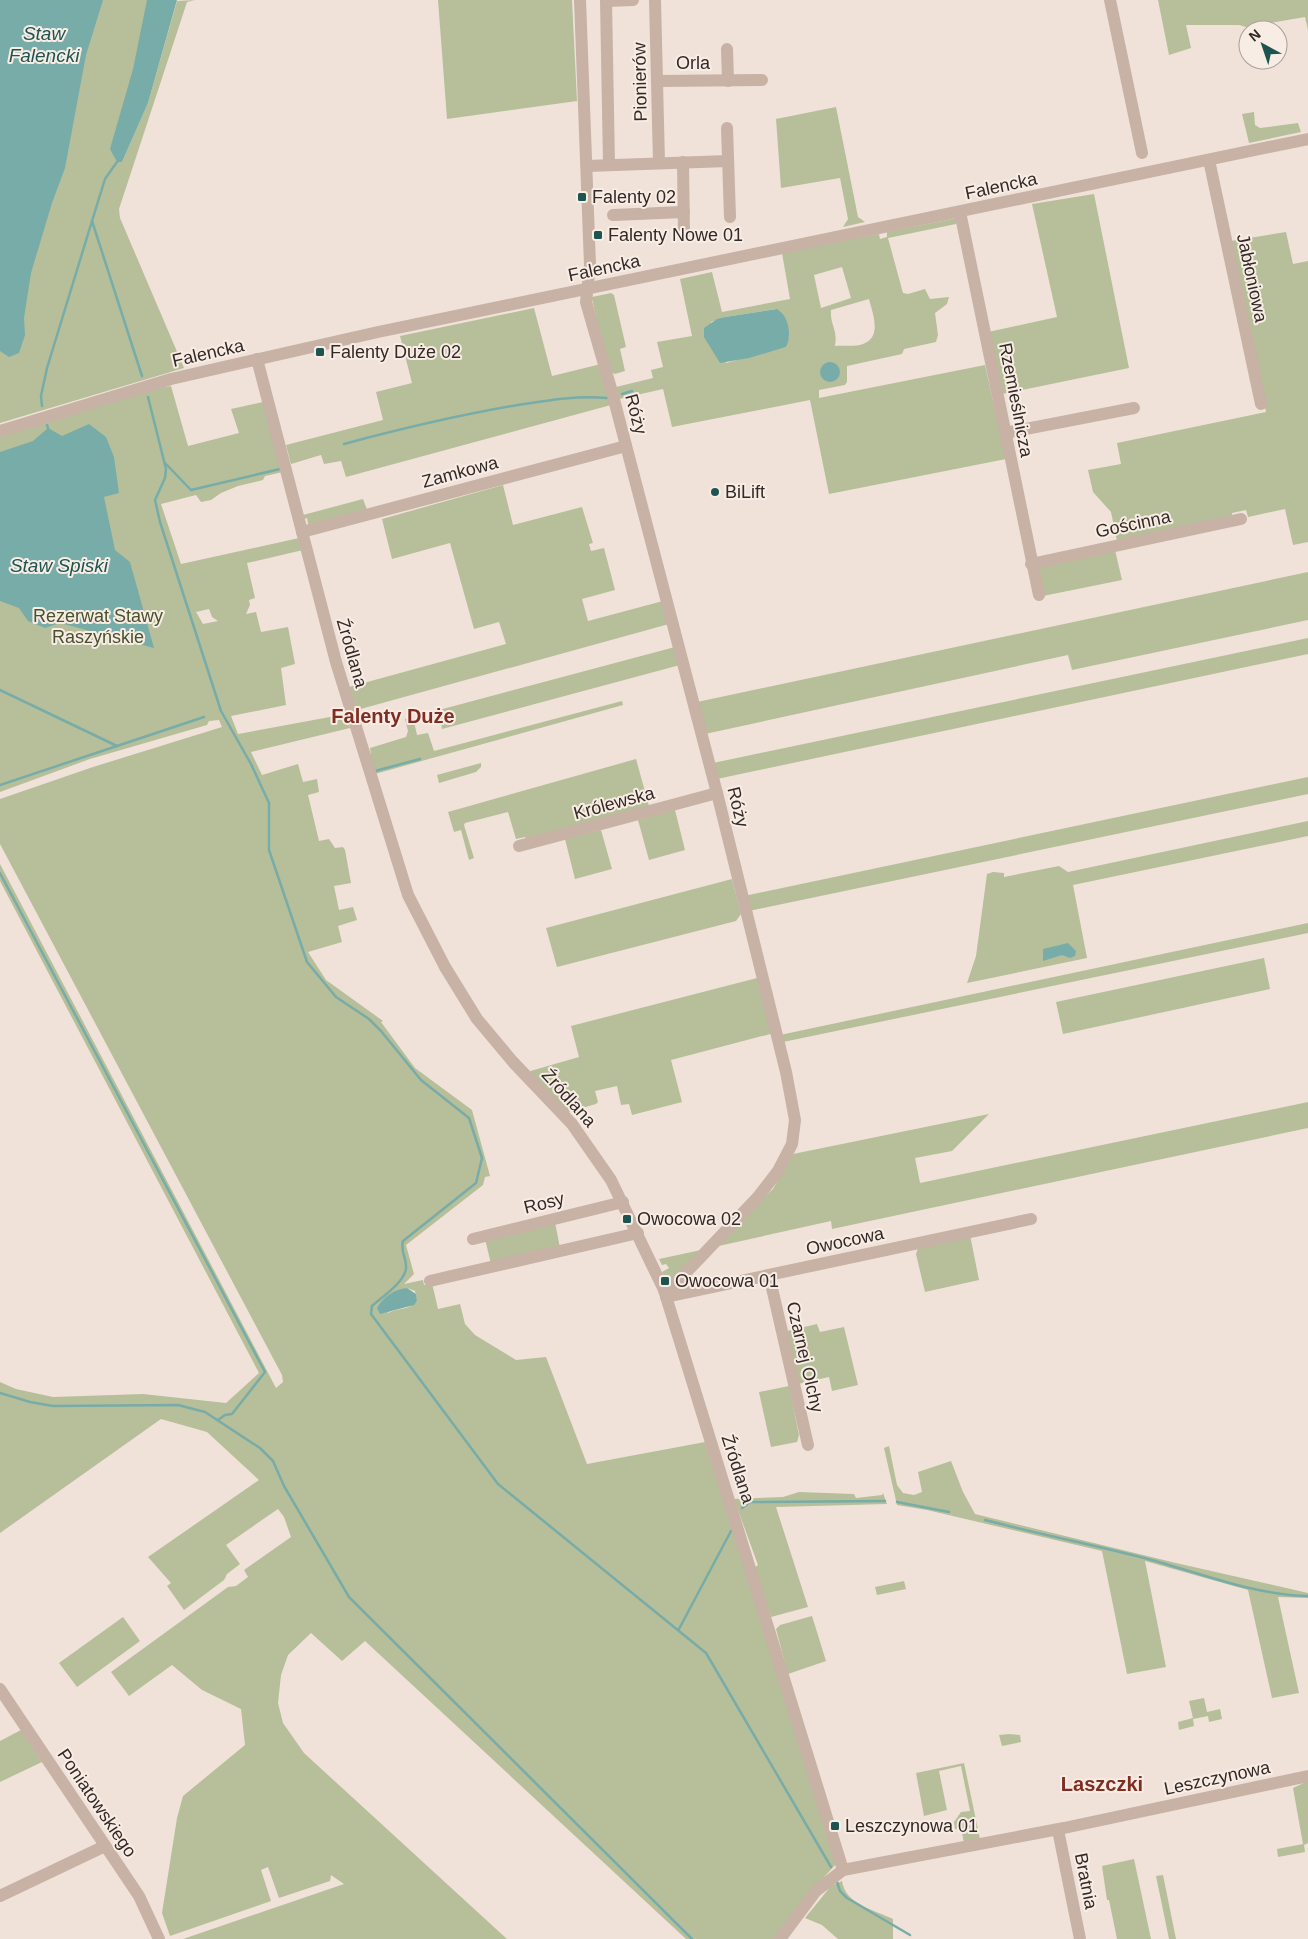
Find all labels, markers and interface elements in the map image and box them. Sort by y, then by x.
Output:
north arrow [1238,20,1288,70]
water label: Staw Falencki [9,23,80,66]
text: N [1246,26,1264,44]
street label: Pionierów [629,41,651,122]
street label: Orla [676,53,711,73]
street label: Falencka [963,168,1040,203]
place label: Falenty 02 [592,187,676,207]
marker: Falenty 02 [576,191,588,203]
place label: Falenty Nowe 01 [608,225,743,245]
marker: Falenty Nowe 01 [592,229,604,241]
street label: Jabłoniowa [1233,232,1271,325]
street label: Falencka [566,250,643,285]
street label: Falencka [170,335,247,371]
street label: Rzemieślnicza [995,341,1037,460]
place label: Falenty Duże 02 [330,342,461,362]
marker: Falenty Duże 02 [314,346,326,358]
street label: Róży [621,392,651,436]
street label: Zamkowa [420,452,501,492]
place label: BiLift [725,482,765,502]
marker: BiLift [709,486,721,498]
street label: Gościnna [1094,506,1173,542]
water label: Staw Spiski [10,555,109,576]
park label: Rezerwat Stawy Raszyńskie [33,606,163,647]
street label: Źródlana [333,616,372,691]
district label: Falenty Duże [331,705,455,727]
street label: Królewska [571,782,658,823]
street label: Róży [723,785,753,829]
street label: Źródlana [538,1065,601,1132]
street label: Rosy [522,1188,566,1218]
place label: Owocowa 02 [637,1209,741,1229]
marker: Owocowa 02 [621,1213,633,1225]
street label: Owocowa [804,1223,887,1259]
place label: Owocowa 01 [675,1271,779,1291]
marker: Owocowa 01 [659,1275,671,1287]
street label: Czarnej Olchy [783,1300,827,1414]
street label: Źródlana [718,1432,759,1507]
street label: Poniatowskiego [53,1745,141,1861]
street label: Leszczynowa [1162,1757,1273,1799]
district label: Laszczki [1061,1773,1143,1795]
place label: Leszczynowa 01 [845,1816,978,1836]
marker: Leszczynowa 01 [829,1820,841,1832]
street label: Bratnia [1071,1851,1101,1912]

